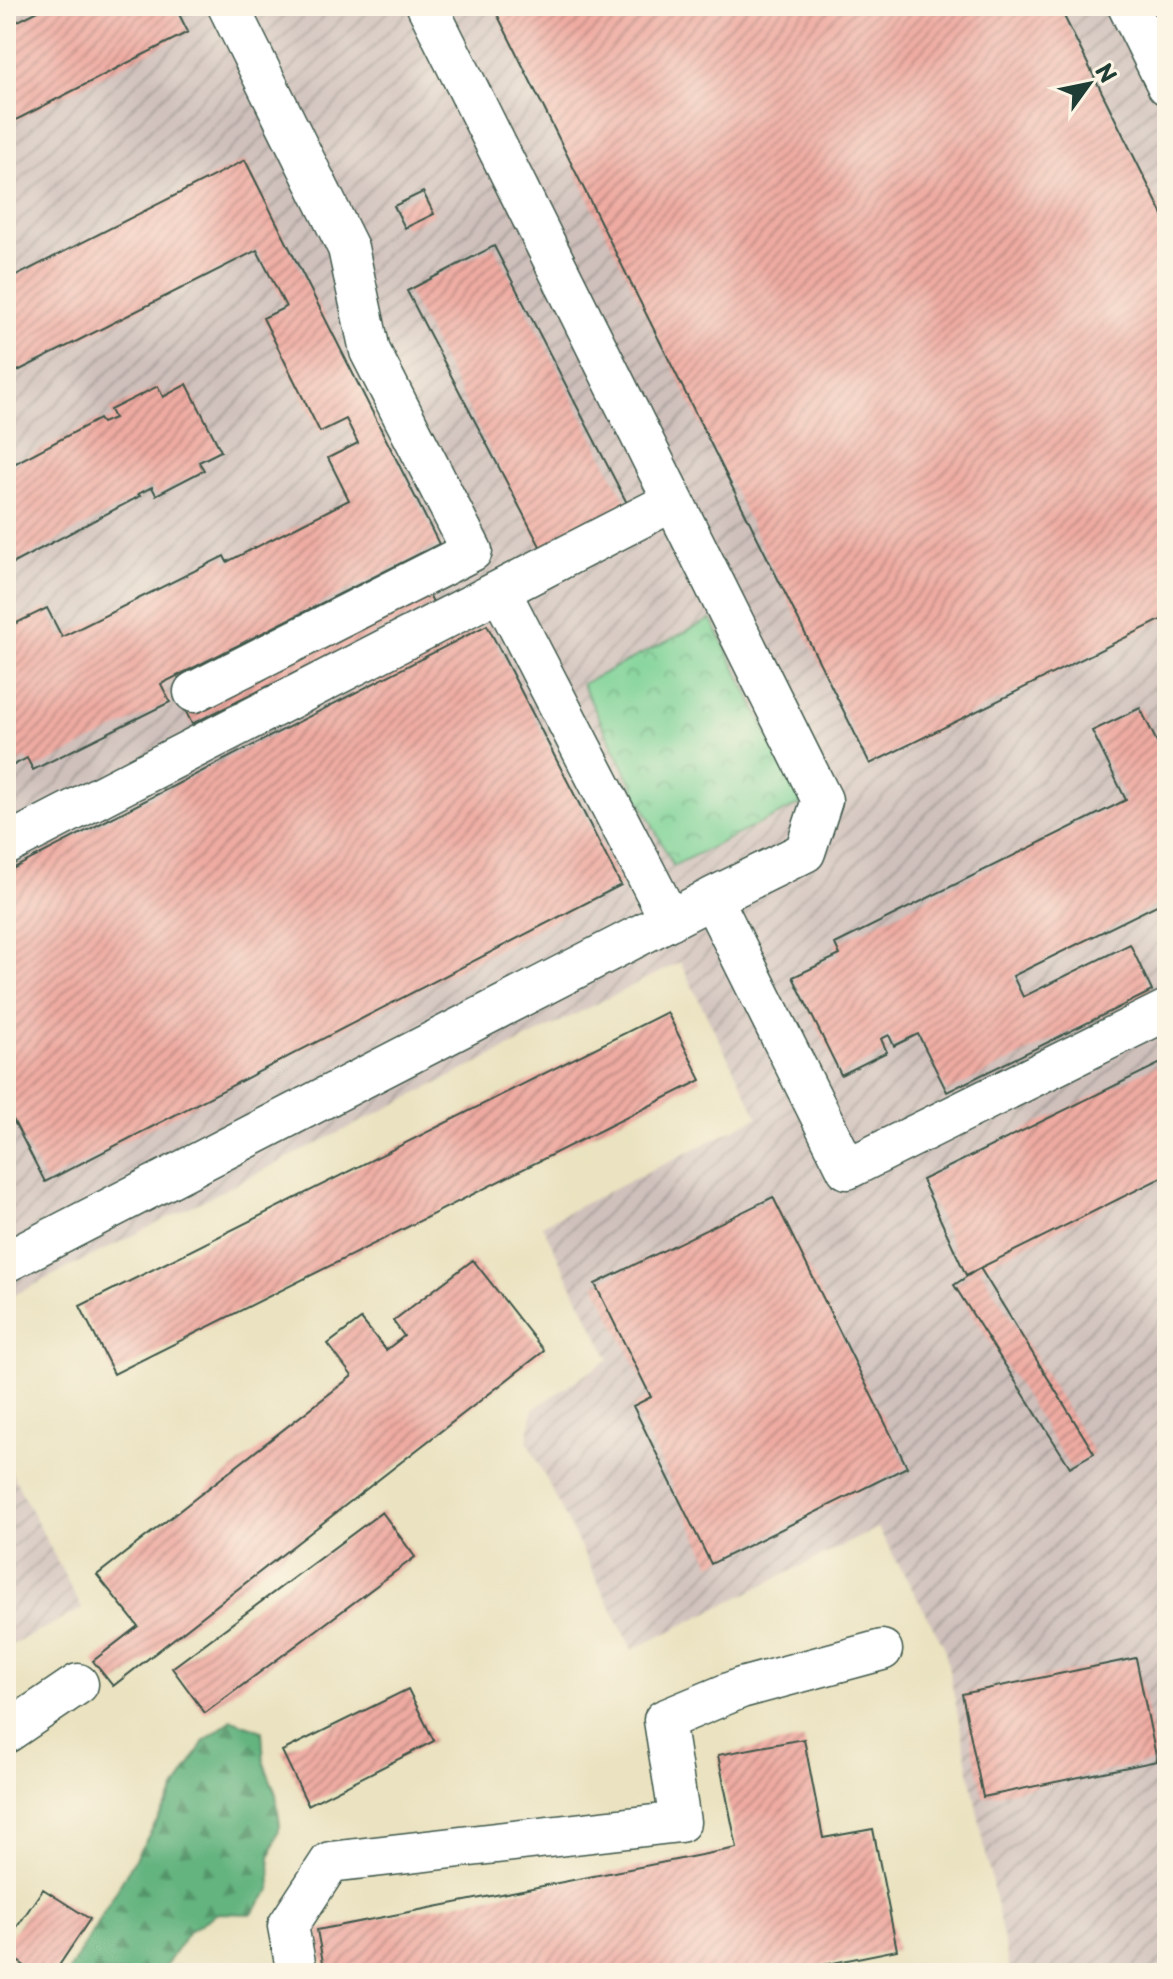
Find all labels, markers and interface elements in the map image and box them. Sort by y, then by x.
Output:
north arrow [1049,44,1129,124]
text: N [1088,56,1126,89]

